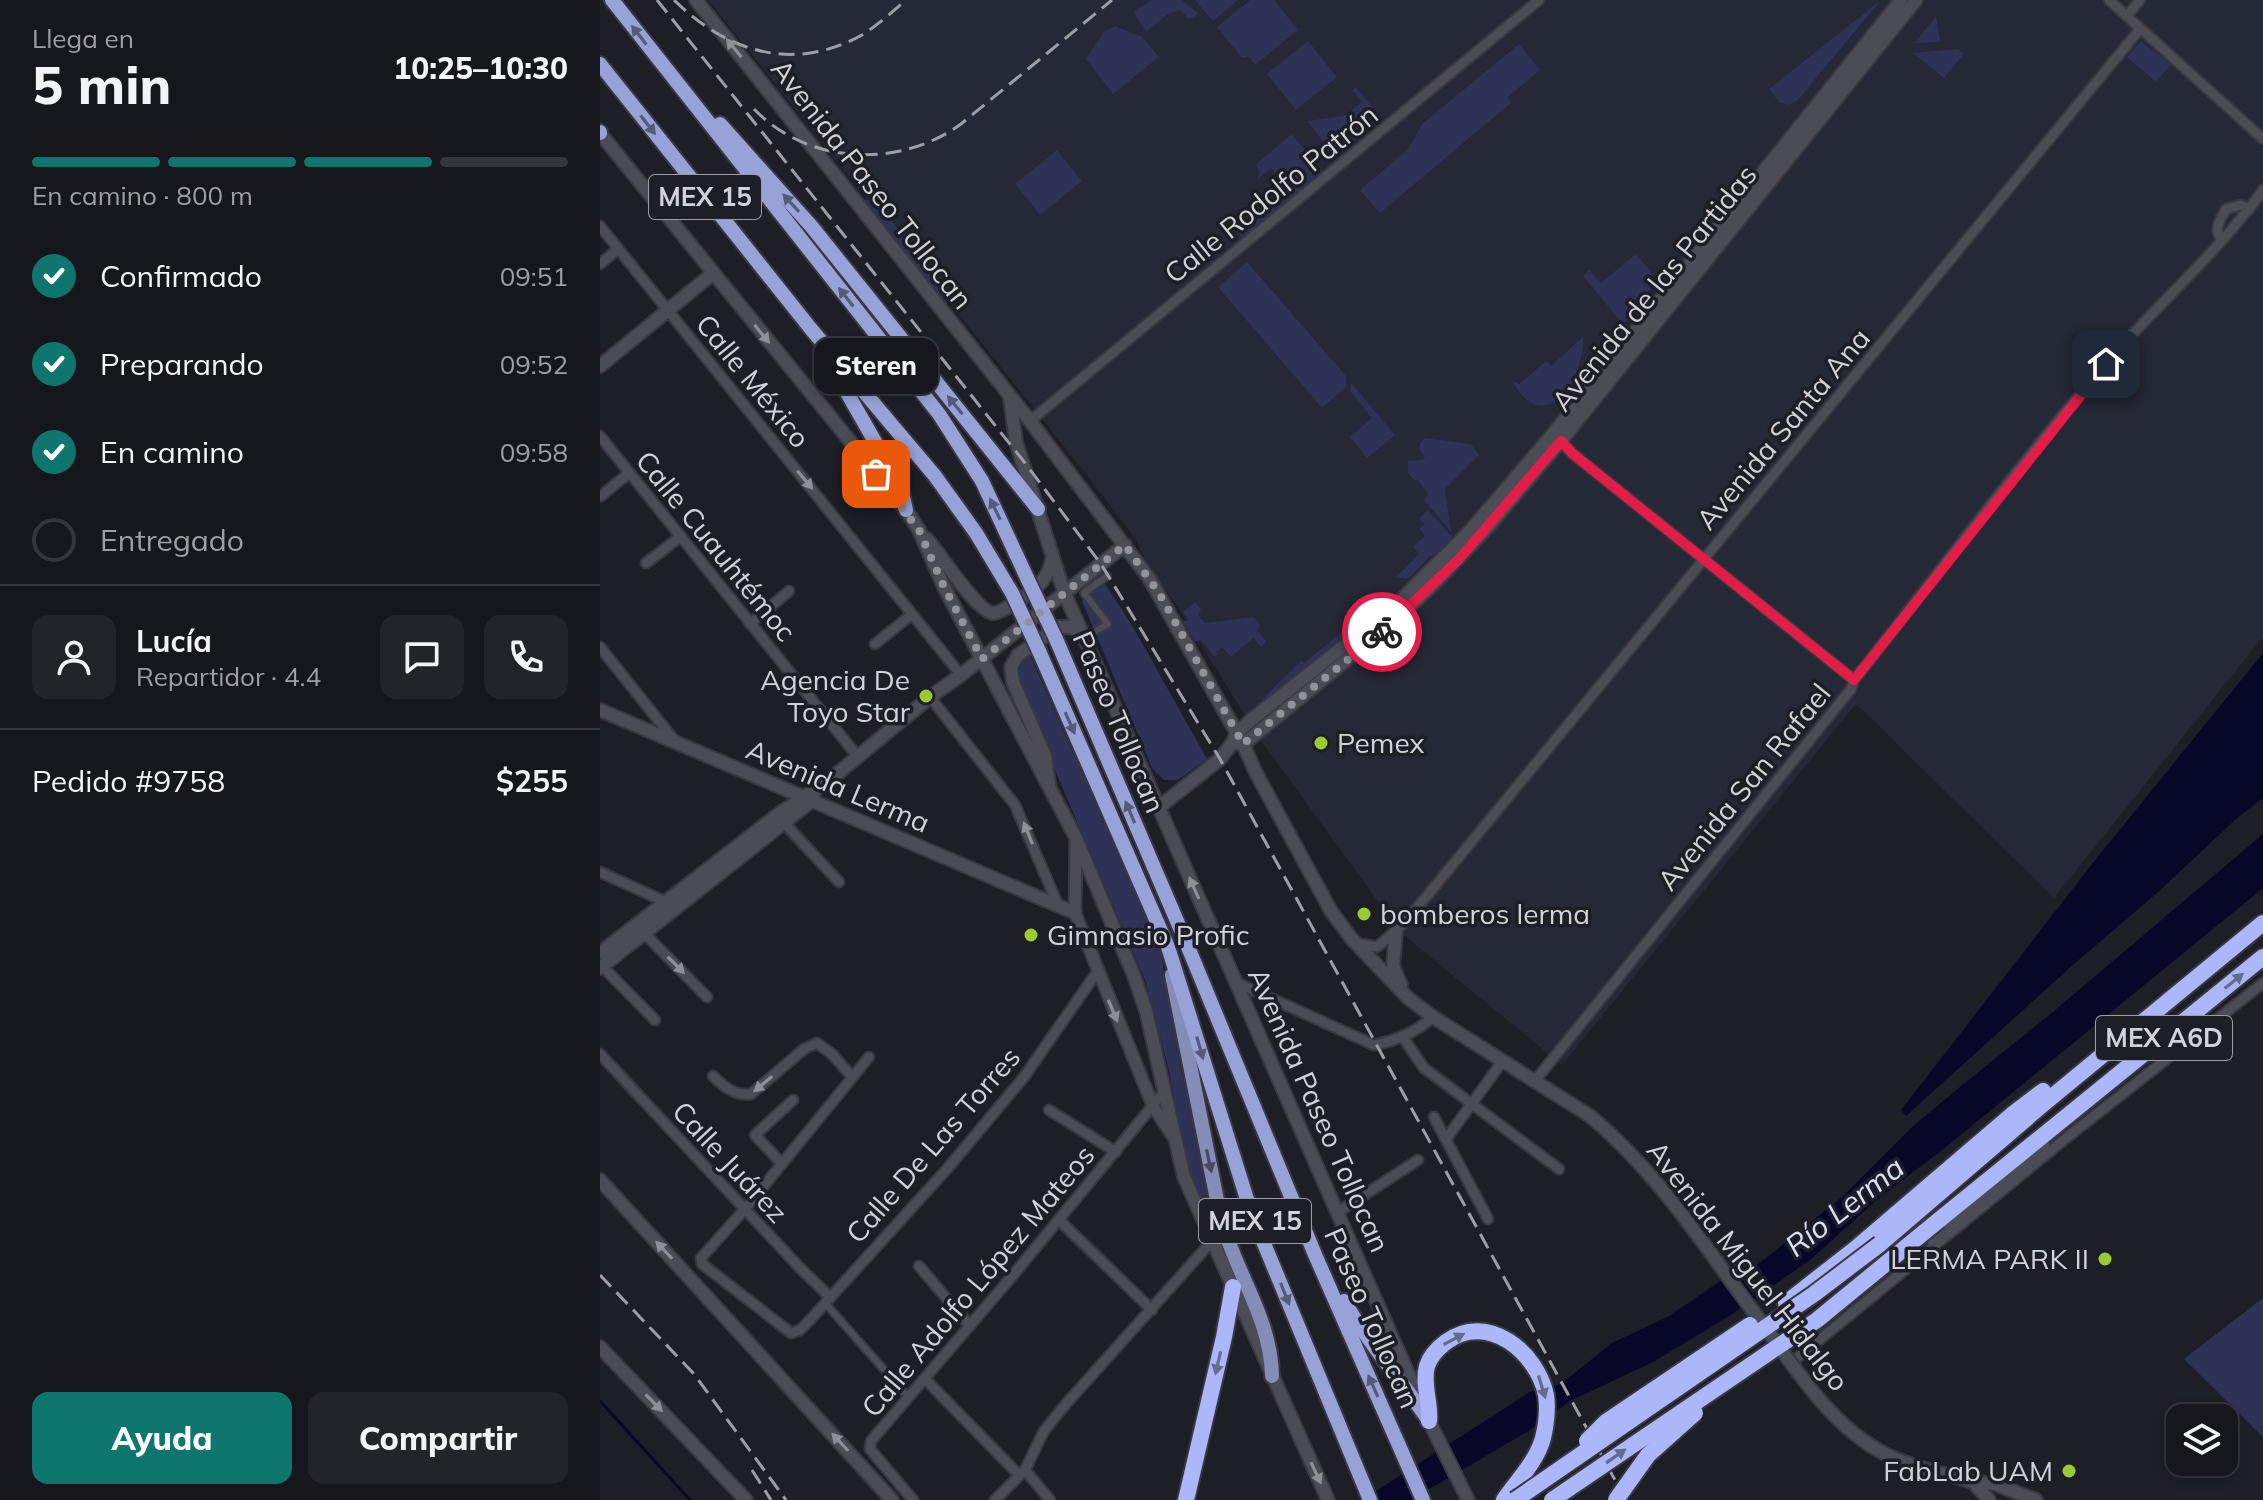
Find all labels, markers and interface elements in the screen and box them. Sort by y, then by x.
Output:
text: Llega en [32,22,134,55]
one-way arrow [631,25,647,45]
one-way arrow [726,38,743,58]
text: 10:25–10:30 [393,49,568,87]
text: 5 min [32,52,171,117]
street label: Avenida Paseo Tollocan [764,52,981,316]
street label: Calle Rodolfo Patrón [1157,97,1385,291]
one-way arrow [640,115,656,135]
street label: Avenida de las Partidas [1543,157,1764,418]
road number: MEX 15 [649,175,761,219]
text: En camino · 800 m [32,179,253,212]
one-way arrow [782,193,800,212]
icon: check [32,254,76,298]
text: Confirmado [100,257,262,295]
text: 09:51 [500,260,568,293]
one-way arrow [838,287,855,307]
street label: Calle México [689,307,818,455]
street label: Avenida Santa Ana [1688,321,1877,536]
one-way arrow [753,324,770,344]
pin [2072,330,2140,398]
callout: Steren [814,338,938,394]
icon: check [32,342,76,386]
icon: home [2084,342,2128,386]
text: Preparando [100,345,264,383]
text: 09:52 [500,348,568,381]
text: Steren [835,349,917,382]
one-way arrow [947,395,963,415]
icon: check [32,430,76,474]
text: En camino [100,433,244,471]
text: 09:58 [500,436,568,469]
pin [842,440,910,508]
street label: Calle Cuauhtémoc [629,443,804,648]
icon: bag [854,452,898,496]
one-way arrow [796,470,813,490]
one-way arrow [988,497,1002,521]
text: Entregado [100,521,244,559]
courier [1342,592,1422,672]
icon: bike [1360,610,1404,654]
button: person [32,615,116,699]
button: chat [380,615,464,699]
button: phone [484,615,568,699]
text: Lucía [136,622,212,660]
street label: Paseo Tollocan [1065,626,1173,818]
text: Repartidor · 4.4 [136,660,321,693]
place label: Agencia De Toyo Star [760,662,911,729]
street label: Avenida San Rafael [1650,676,1838,897]
marker: Agencia De Toyo Star [917,687,935,705]
one-way arrow [1063,711,1076,735]
place label: Pemex [1337,725,1425,760]
street label: Avenida Lerma [741,731,935,840]
marker: Pemex [1312,734,1330,752]
text: Pedido #9758 [32,762,225,800]
text: $255 [496,762,568,800]
one-way arrow [1124,800,1137,824]
one-way arrow [1021,821,1034,845]
one-way arrow [1187,877,1200,900]
place label: bomberos lerma [1380,896,1590,931]
marker: bomberos lerma [1355,905,1373,923]
place label: Gimnasio Profic [1047,917,1250,952]
marker: Gimnasio Profic [1022,926,1040,944]
one-way arrow [666,955,685,974]
street label: Avenida Paseo Tollocan [1241,962,1398,1257]
one-way arrow [2224,973,2244,990]
one-way arrow [1107,999,1120,1023]
road number: MEX A6D [2096,1016,2232,1060]
one-way arrow [1194,1037,1207,1061]
street label: Calle De Las Torres [838,1040,1027,1250]
one-way arrow [753,1075,773,1092]
street label: Calle Juárez [665,1094,795,1230]
street label: Avenida Miguel Hidalgo [1640,1134,1857,1398]
street label: Calle Adolfo López Mateos [854,1138,1102,1424]
water label: Río Lerma [1777,1148,1911,1264]
one-way arrow [1203,1149,1216,1174]
road number: MEX 15 [1199,1199,1311,1243]
street label: Paseo Tollocan [1317,1222,1428,1413]
one-way arrow [656,1241,674,1260]
place label: LERMA PARK II [1890,1241,2089,1276]
marker: LERMA PARK II [2096,1250,2114,1268]
one-way arrow [1278,1282,1291,1306]
one-way arrow [1443,1332,1466,1345]
one-way arrow [1211,1351,1223,1376]
one-way arrow [1366,1374,1379,1398]
one-way arrow [1536,1376,1549,1400]
button: Ayuda [32,1392,292,1484]
button: Compartir [308,1392,568,1484]
one-way arrow [644,1393,662,1412]
map controls [2166,1404,2238,1476]
button: layers [2166,1404,2238,1476]
one-way arrow [831,1432,849,1451]
one-way arrow [1606,1449,1627,1464]
place label: FabLab UAM [1883,1453,2053,1488]
one-way arrow [1309,1462,1322,1485]
marker: FabLab UAM [2060,1462,2078,1480]

